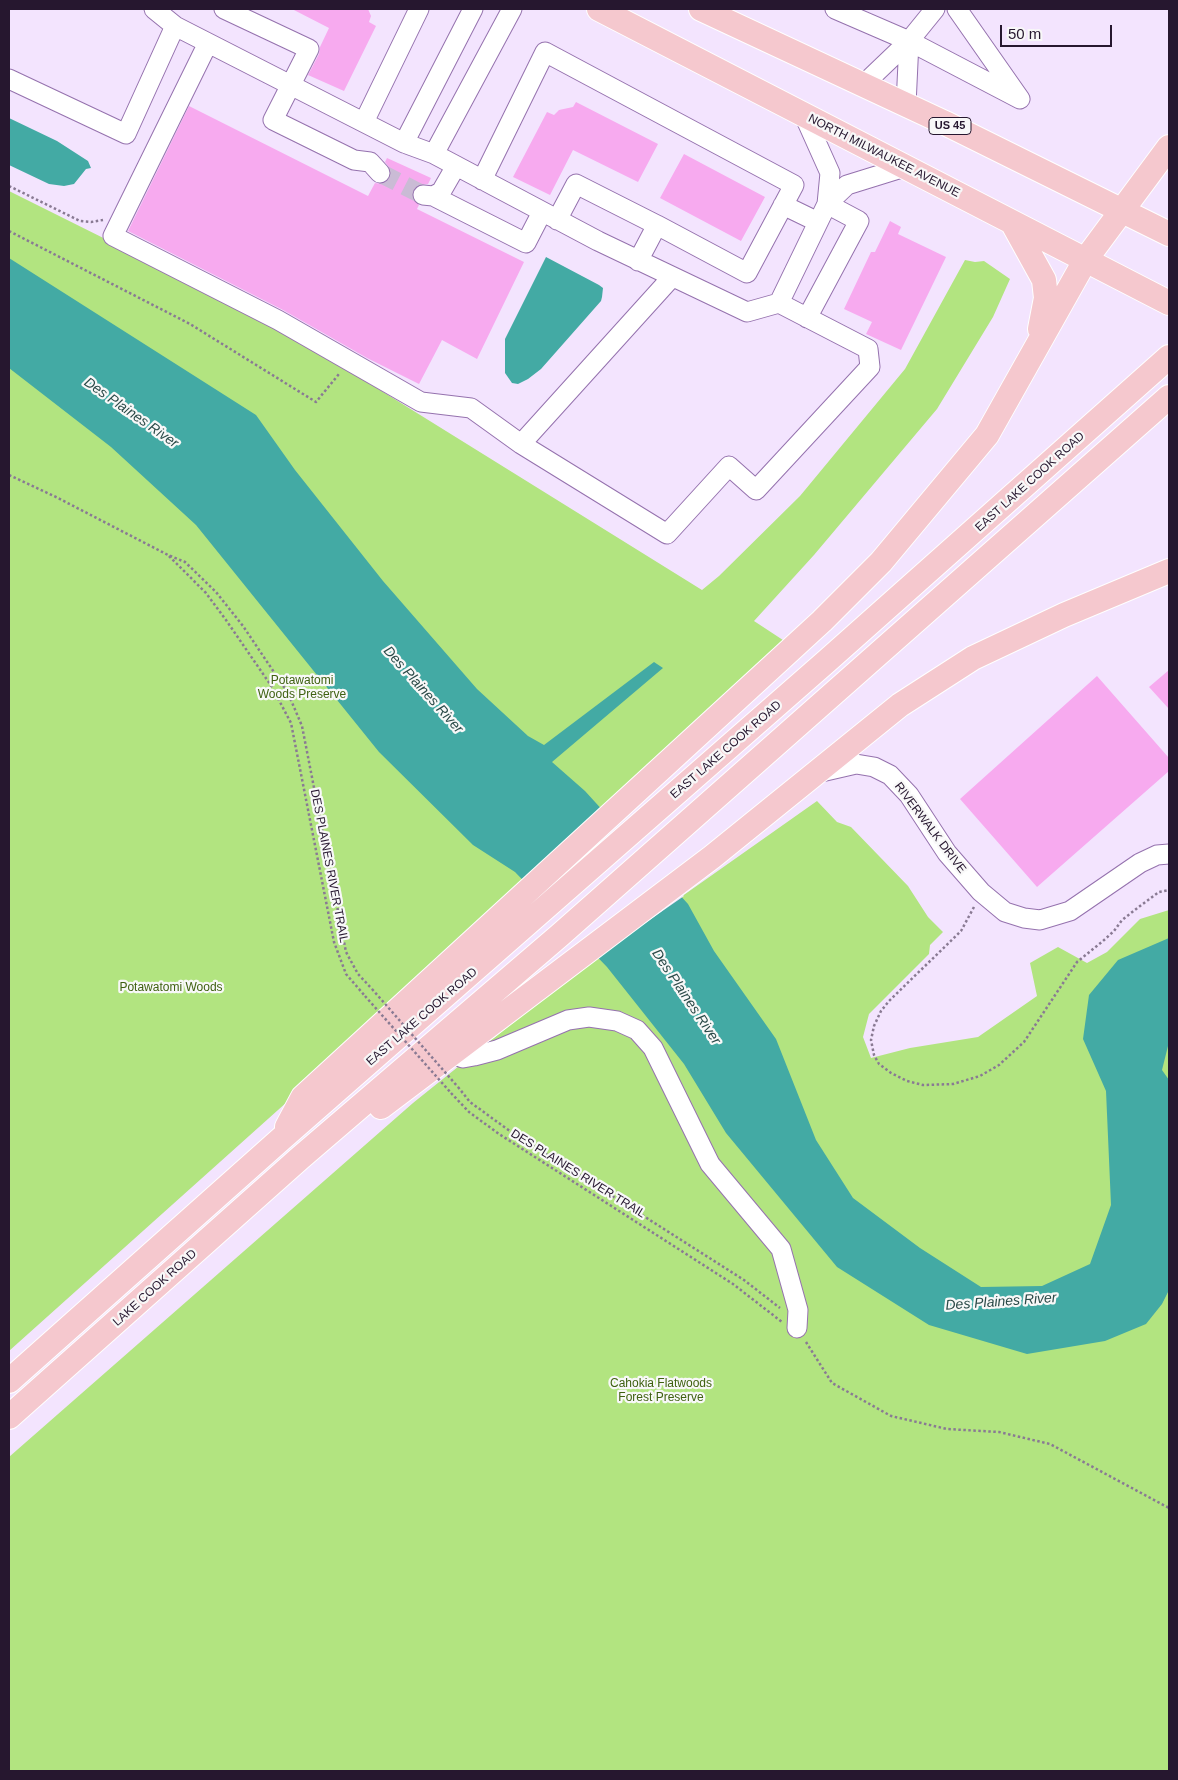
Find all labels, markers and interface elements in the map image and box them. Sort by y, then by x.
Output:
scale bar [1003,15,1116,47]
text: 50 m [1008,25,1041,42]
street label: NORTH MILWAUKEE AVENUE [806,111,962,201]
road number: US 45 [929,118,971,134]
water label: Des Plaines River [81,374,181,452]
street label: EAST LAKE COOK ROAD [972,429,1088,535]
water label: Des Plaines River [380,643,466,737]
park label: Potawatomi Woods Preserve [258,674,346,702]
street label: EAST LAKE COOK ROAD [668,698,784,802]
street label: RIVERWALK DRIVE [891,780,969,876]
street label: DES PLAINES RIVER TRAIL [307,788,351,944]
water label: Des Plaines River [648,946,724,1048]
street label: EAST LAKE COOK ROAD [364,965,480,1069]
park label: Potawatomi Woods [119,981,223,995]
street label: DES PLAINES RIVER TRAIL [508,1127,648,1221]
street label: LAKE COOK ROAD [110,1247,200,1329]
water label: Des Plaines River [945,1290,1057,1314]
park label: Cahokia Flatwoods Forest Preserve [610,1377,712,1405]

